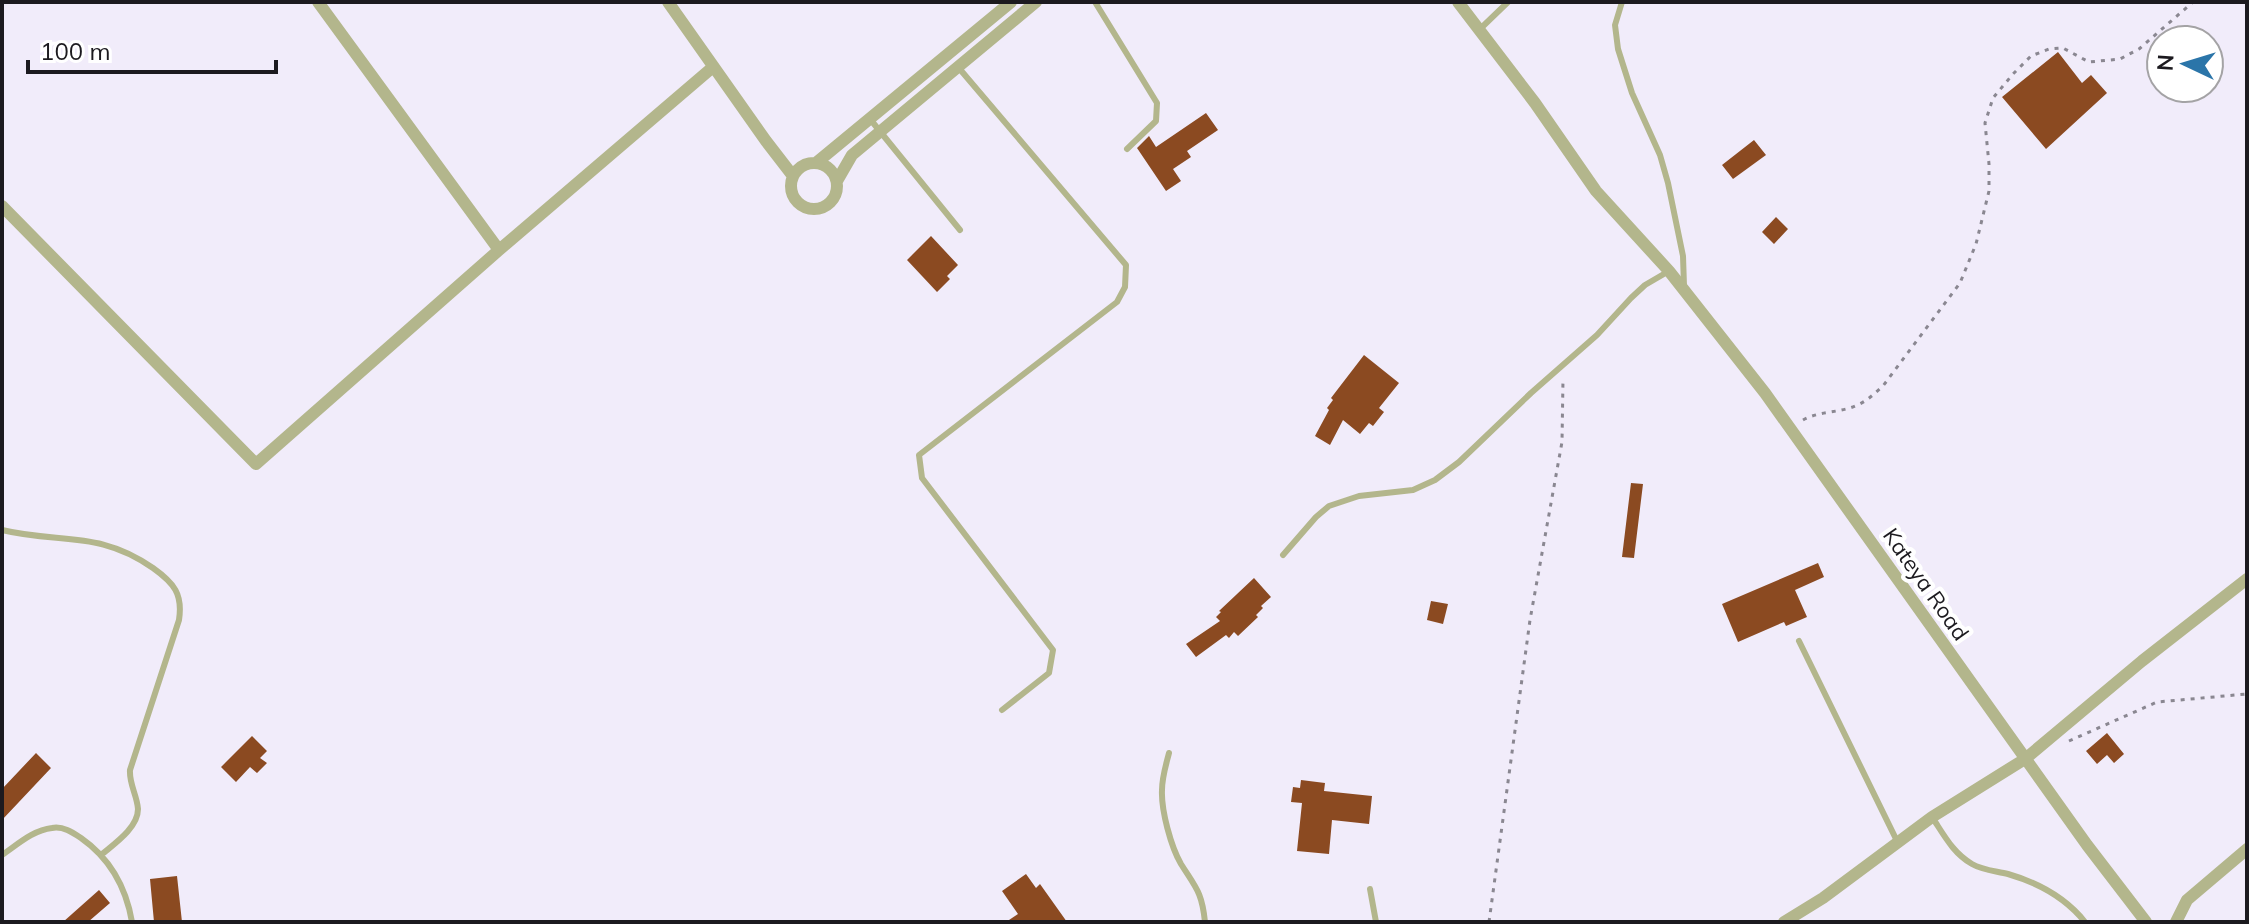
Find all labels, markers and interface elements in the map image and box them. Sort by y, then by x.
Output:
scale bar [28,24,276,74]
north arrow [2145,24,2225,104]
text: 100 m [40,36,111,66]
text: N [2151,53,2180,72]
street label: Kateya Road [1877,522,1975,646]

